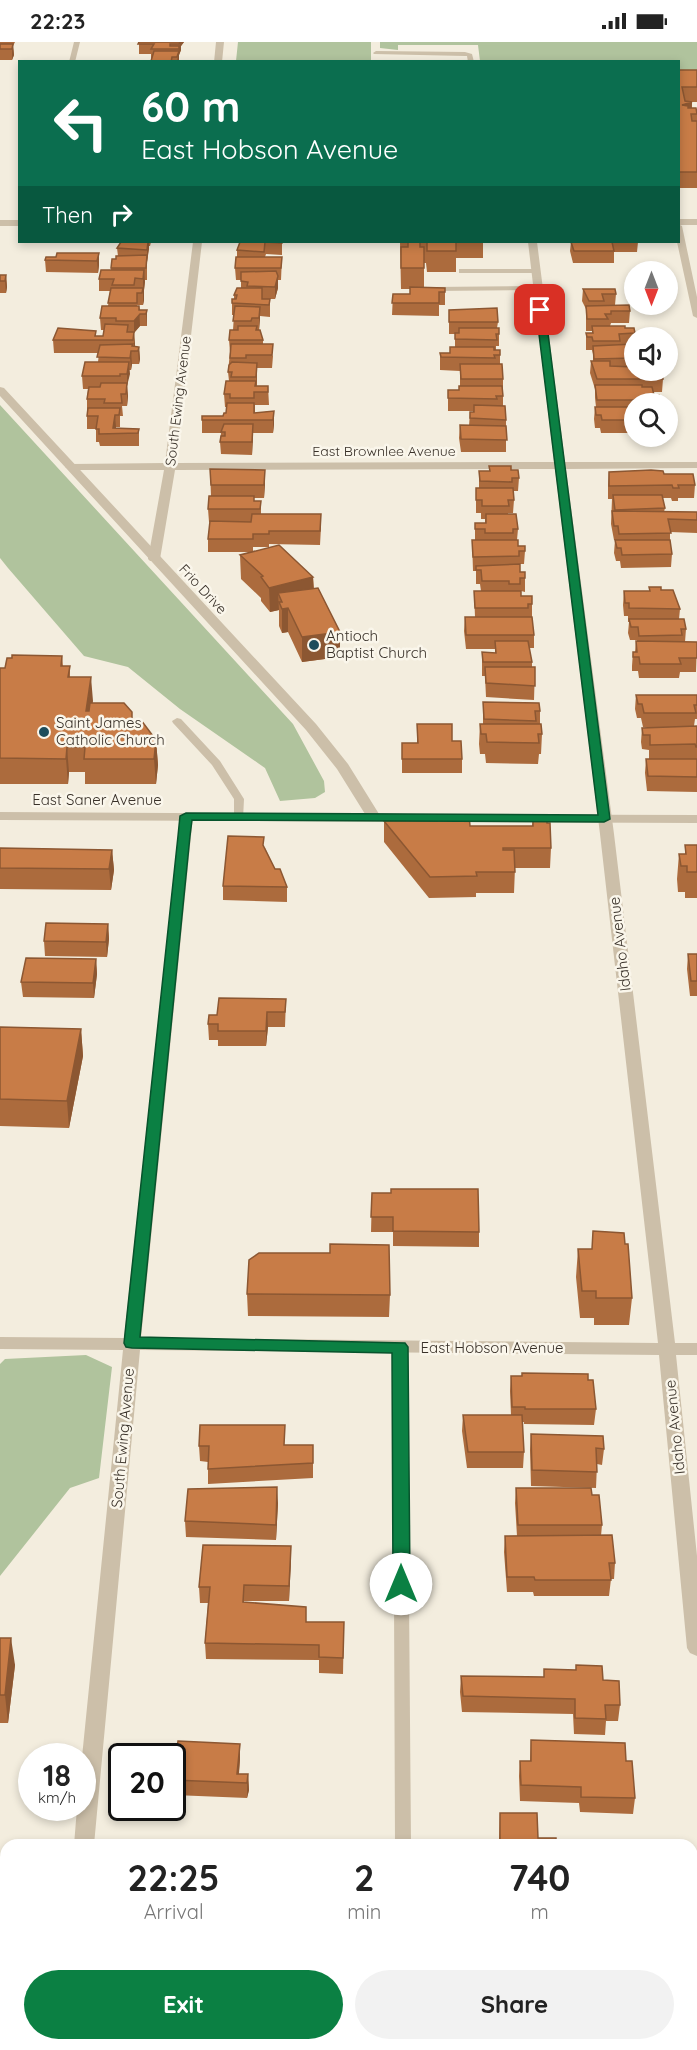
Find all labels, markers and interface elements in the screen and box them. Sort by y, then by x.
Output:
text: 22:23 [30,7,85,35]
text: 60 m [141,80,241,133]
icon: left [42,84,120,162]
text: East Hobson Avenue [141,132,398,166]
icon: right [105,198,138,231]
text: Then [42,201,93,229]
north arrow [624,261,678,315]
map controls [624,261,678,447]
pin [514,284,565,335]
icon: arrive [523,293,556,326]
button: sound [624,327,678,381]
street label: South Ewing Avenue [161,335,195,467]
button: search [624,393,678,447]
street label: East Brownlee Avenue [312,442,456,460]
street label: Frio Drive [175,560,231,618]
place label: Antioch Baptist Church [326,626,427,662]
marker: Antioch Baptist Church [307,638,321,652]
place label: Saint James Catholic Church [56,713,165,749]
marker: Saint James Catholic Church [37,725,51,739]
street label: East Saner Avenue [32,790,162,809]
street label: Idaho Avenue [604,896,635,992]
street label: East Hobson Avenue [421,1338,563,1357]
street label: South Ewing Avenue [107,1367,138,1509]
street label: Idaho Avenue [660,1379,689,1475]
position arrow [369,1552,433,1616]
speed limit sign: 20 [108,1743,186,1821]
text: 18 [43,1756,71,1794]
text: km/h [38,1788,76,1807]
text: 22:25 [128,1855,220,1900]
text: 2 [354,1855,374,1900]
text: 740 [509,1855,570,1900]
text: Arrival [144,1899,204,1924]
text: min [347,1899,381,1924]
text: m [530,1899,549,1924]
button: Exit [24,1970,343,2039]
button: Share [355,1970,674,2039]

